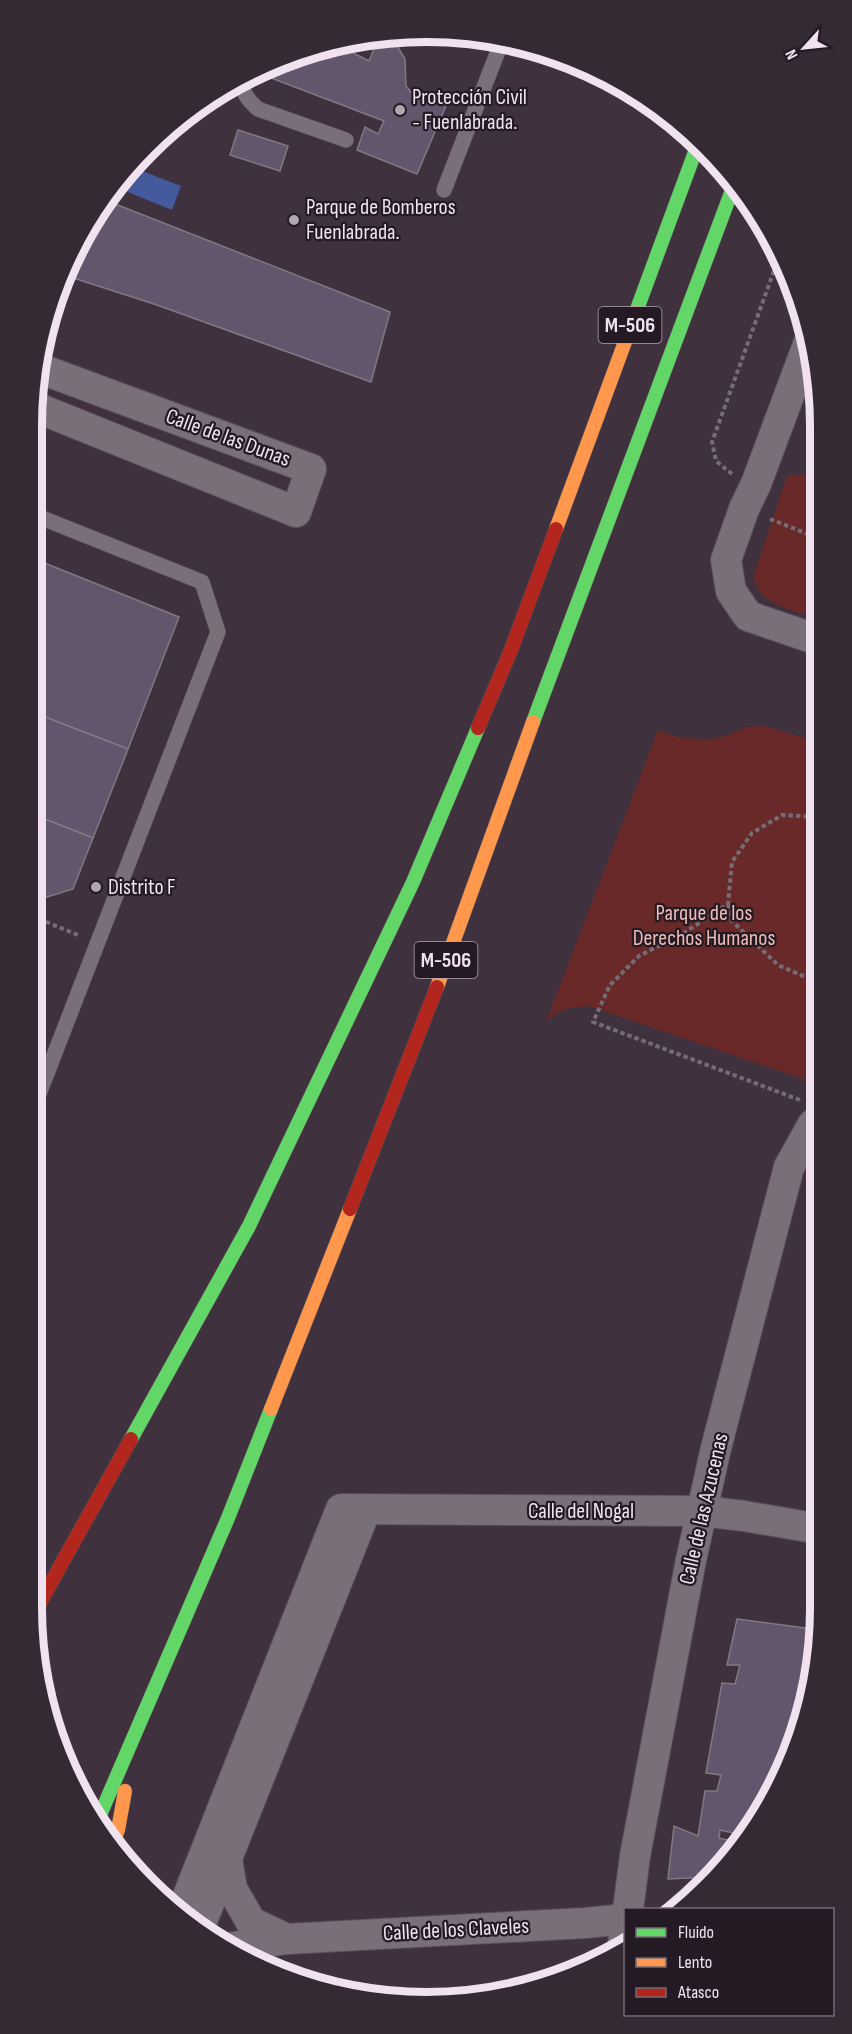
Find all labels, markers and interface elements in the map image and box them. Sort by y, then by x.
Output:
north arrow [774,18,834,78]
text: N [782,46,802,62]
place label: Protección Civil - Fuenlabrada. [412,84,527,136]
marker: Protección Civil - Fuenlabrada. [393,103,407,117]
place label: Parque de Bomberos Fuenlabrada. [306,194,456,246]
marker: Parque de Bomberos Fuenlabrada. [287,213,301,227]
road number: M-506 [598,307,662,343]
street label: Calle de las Dunas [162,403,294,473]
place label: Distrito F [108,874,176,901]
marker: Distrito F [89,880,103,894]
park label: Parque de los Derechos Humanos [633,900,775,952]
road number: M-506 [414,942,478,978]
street label: Calle de las Azucenas [673,1430,735,1587]
street label: Calle del Nogal [528,1498,634,1525]
legend [624,1908,834,2016]
street label: Calle de los Claveles [382,1913,530,1947]
text: Fluido [678,1922,714,1943]
text: Lento [678,1952,712,1973]
text: Atasco [677,1982,719,2003]

